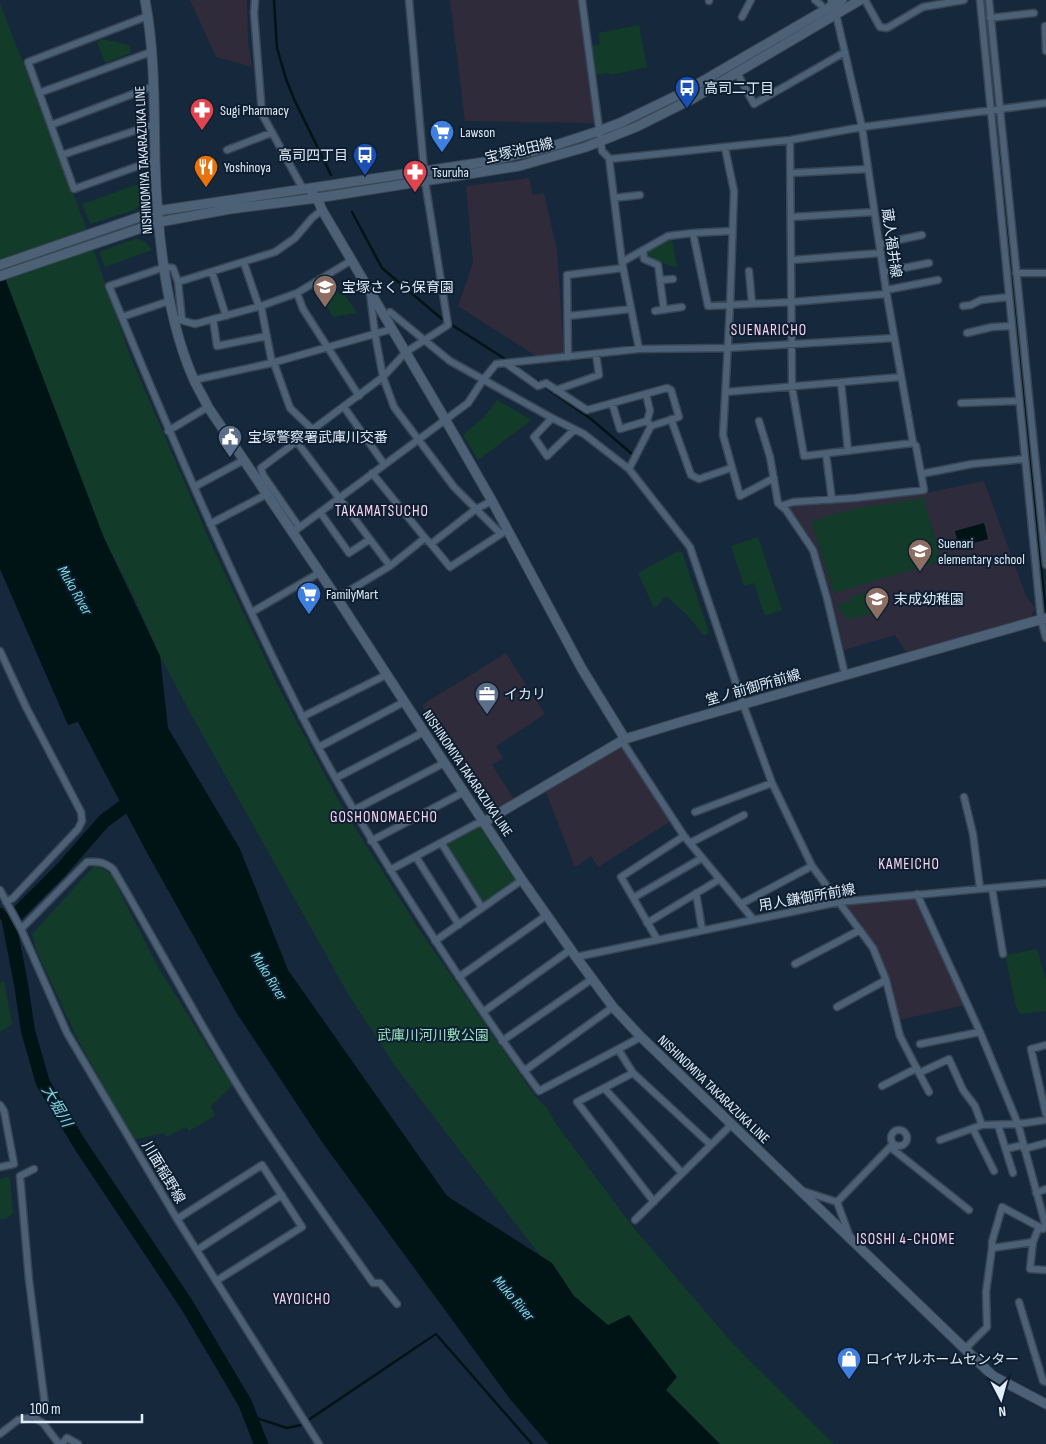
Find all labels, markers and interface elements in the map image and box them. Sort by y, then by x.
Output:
bus stop icon: 高司二丁目 [674,75,700,109]
place label: 高司二丁目 [704,80,774,97]
street label: NISHINOMIYA TAKARAZUKA LINE [131,85,156,235]
pharmacy icon: Sugi Pharmacy [189,97,215,131]
place label: Sugi Pharmacy [220,102,289,119]
supermarket icon: Lawson [429,119,455,153]
place label: Lawson [460,124,495,141]
street label: 宝塚池田線 [483,134,555,167]
bus stop icon: 高司四丁目 [352,142,378,176]
place label: 高司四丁目 [278,147,348,164]
restaurant icon: Yoshinoya [193,154,219,188]
place label: Yoshinoya [224,159,271,176]
pharmacy icon: Tsuruha [402,159,428,193]
place label: Tsuruha [432,164,469,181]
street label: 蔵人福井線 [878,207,905,279]
school or university icon: 宝塚さくら保育園 [312,274,338,308]
place label: 宝塚さくら保育園 [342,279,454,296]
district label: SUENARICHO [731,321,807,340]
public building icon: 宝塚警察署武庫川交番 [217,424,243,458]
place label: 宝塚警察署武庫川交番 [248,429,388,446]
district label: TAKAMATSUCHO [335,502,429,521]
place label: Suenari elementary school [938,535,1025,568]
school or university icon: Suenari elementary school [907,538,933,572]
water label: Muko River [53,562,97,619]
supermarket icon: FamilyMart [296,581,322,615]
place label: FamilyMart [326,586,378,603]
school or university icon: 末成幼稚園 [864,586,890,620]
place label: 末成幼稚園 [894,591,964,608]
street label: 堂ノ前御所前線 [704,666,803,709]
office icon: イカリ [474,681,500,715]
place label: イカリ [504,686,546,703]
street label: NISHINOMIYA TAKARAZUKA LINE [419,707,516,840]
district label: GOSHONOMAECHO [330,808,438,827]
district label: KAMEICHO [878,855,940,874]
street label: 用人鎌御所前線 [757,881,857,914]
water label: Muko River [246,948,291,1005]
park label: 武庫川河川敷公園 [377,1027,489,1044]
street label: NISHINOMIYA TAKARAZUKA LINE [654,1032,773,1147]
water label: 大堀川 [37,1082,77,1132]
street label: 川面稲野線 [138,1138,189,1207]
district label: ISOSHI 4-CHOME [856,1230,956,1249]
water label: Muko River [489,1272,539,1325]
district label: YAYOICHO [273,1290,331,1309]
shop icon: ロイヤルホームセンター [836,1346,862,1380]
place label: ロイヤルホームセンター [866,1351,1019,1368]
north arrow [976,1374,1026,1424]
scale bar [22,1392,142,1424]
text: 100 m [30,1400,61,1419]
text: N [998,1403,1007,1420]

